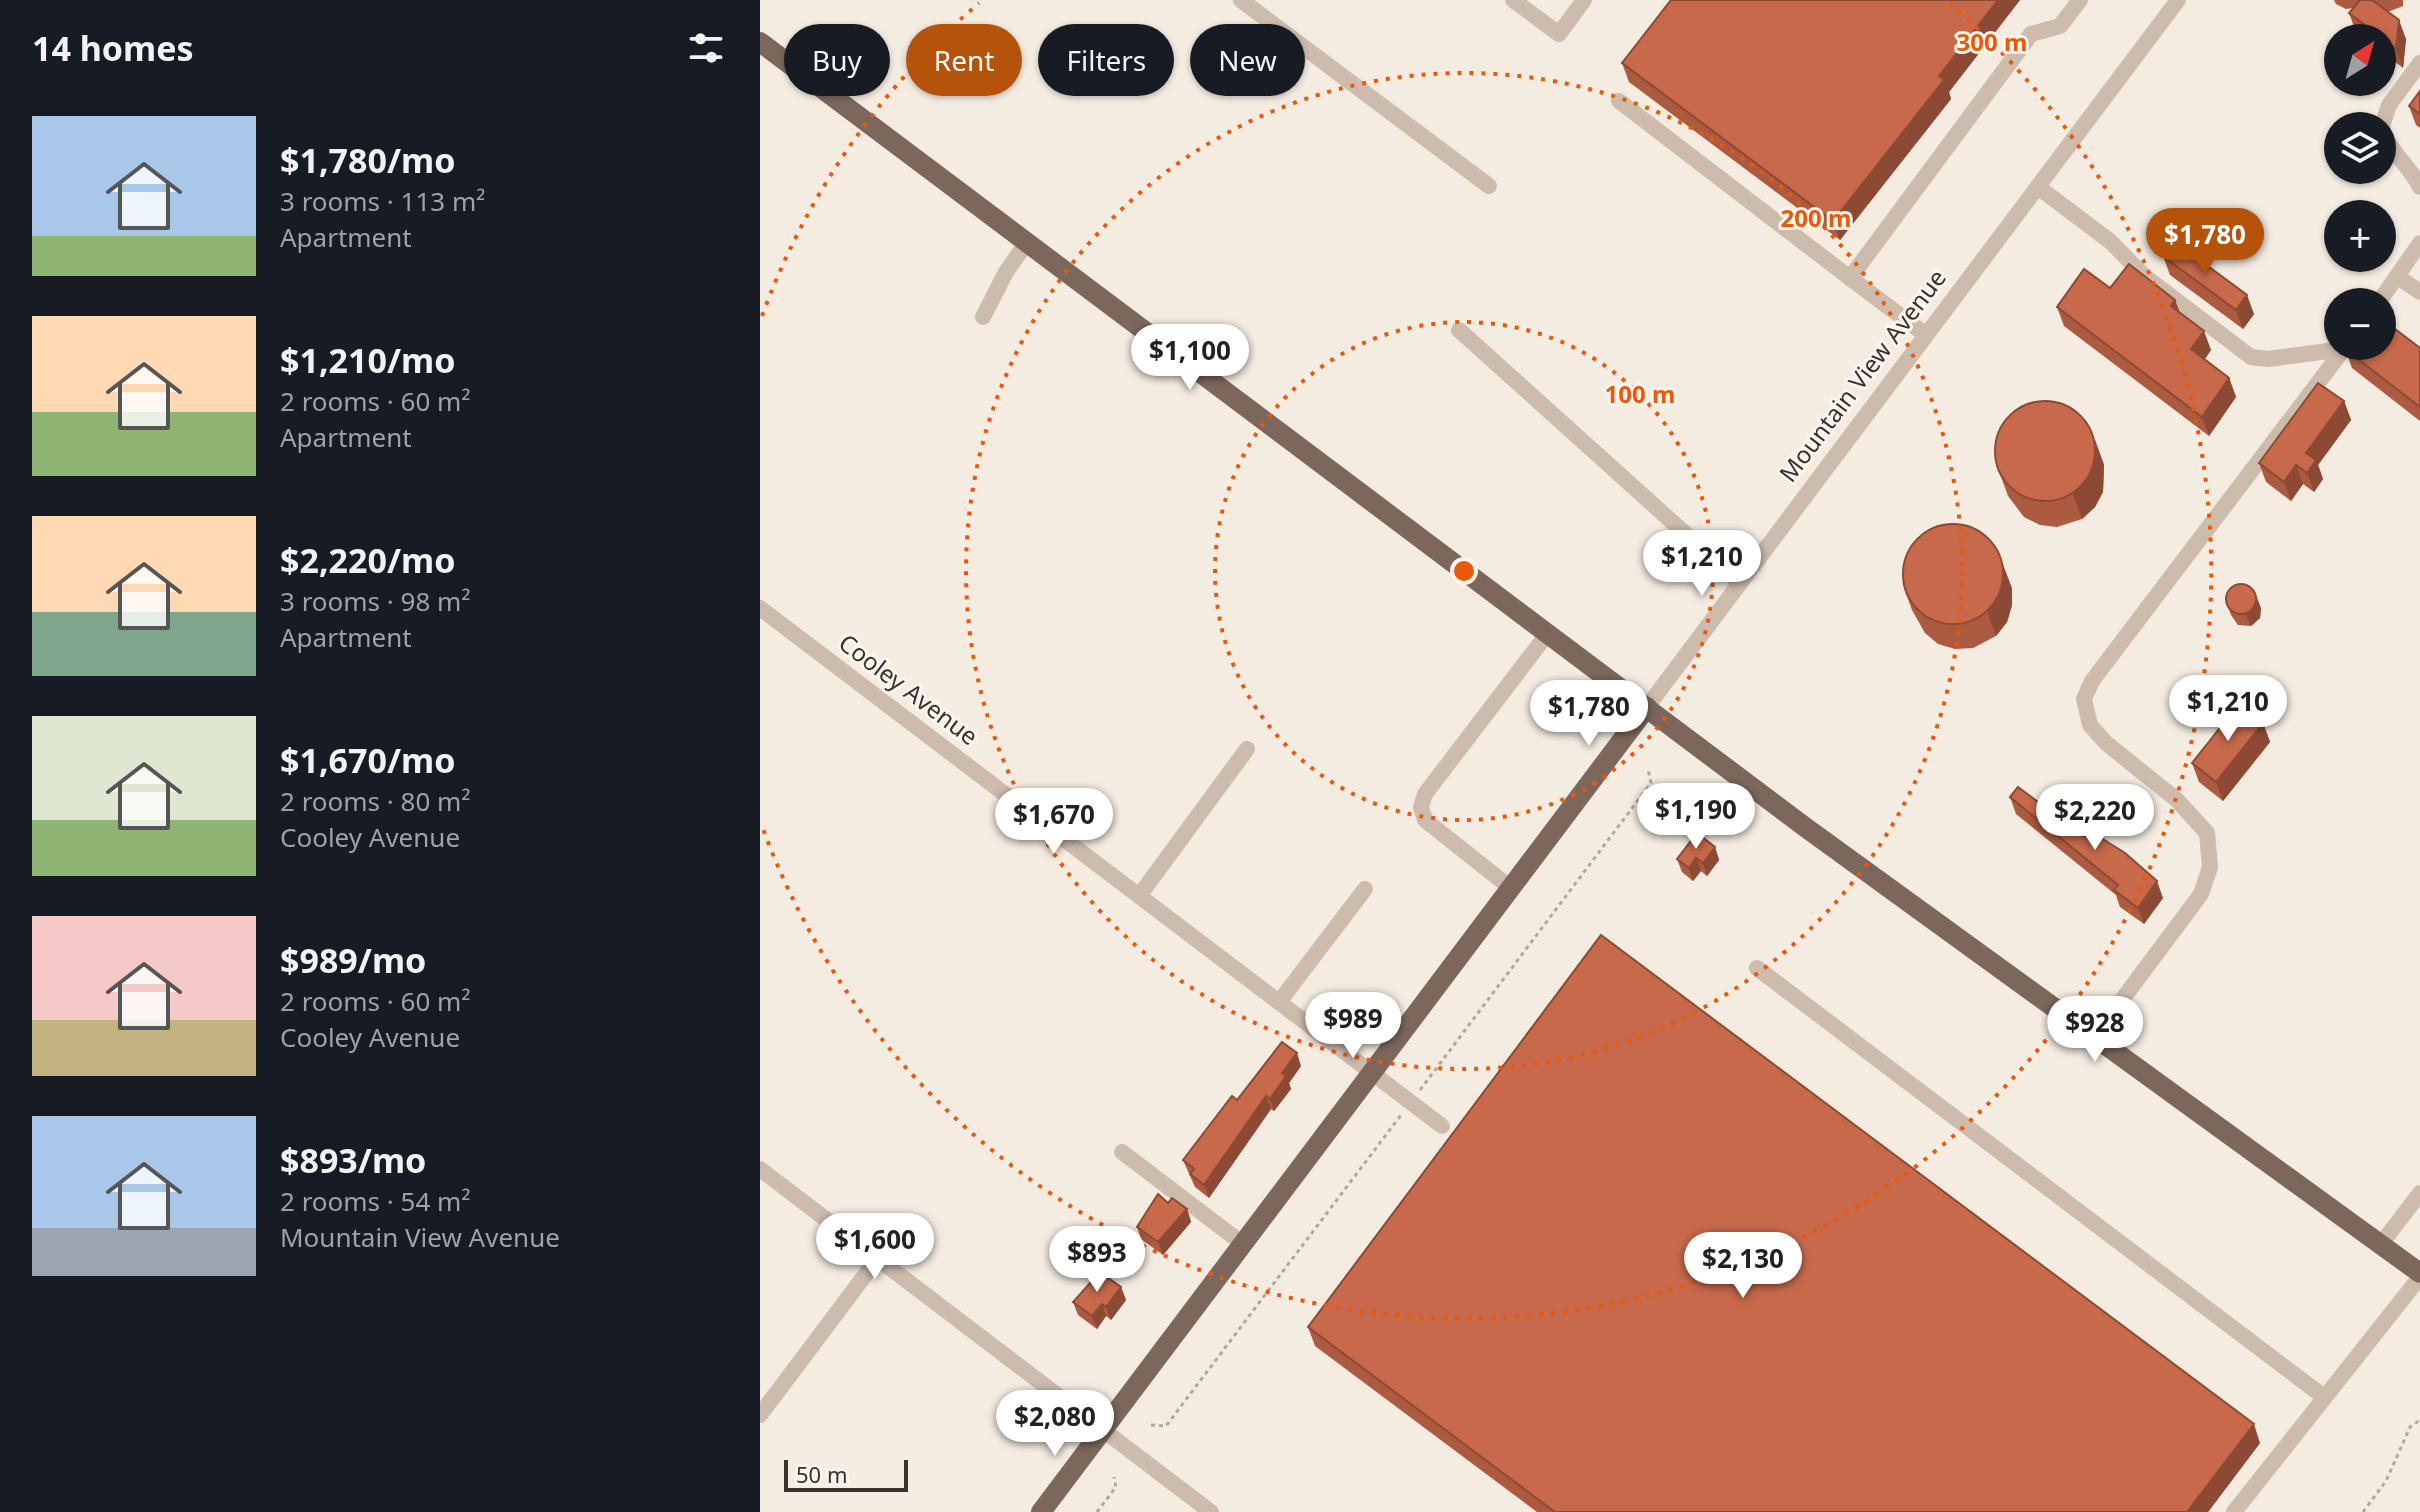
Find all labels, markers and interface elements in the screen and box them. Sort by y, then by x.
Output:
chip: Buy [784,24,890,96]
chip: Rent [906,24,1022,96]
chip: Filters [1038,24,1174,96]
chip: New [1190,24,1305,96]
north arrow [2324,24,2396,96]
map controls [2324,24,2396,360]
text: 14 homes [32,25,194,71]
text: 300 m [1957,25,2027,58]
icon: filters [684,26,728,70]
button: layers [2324,112,2396,184]
text: $1,780/mo [280,137,455,183]
icon: home [96,148,192,244]
text: 3 rooms · 113 m² [280,183,485,219]
button: + [2324,200,2396,272]
text: 200 m [1781,201,1851,234]
pin: $1,780 [2140,208,2270,276]
text: $1,780 [2164,216,2246,252]
text: Apartment [280,219,412,255]
street label: Mountain View Avenue [1771,262,1953,488]
button: − [2324,288,2396,360]
pin: $1,100 [1125,324,1255,392]
text: $1,100 [1149,332,1231,368]
text: $1,210/mo [280,337,455,383]
icon: home [96,348,192,444]
text: 100 m [1605,377,1675,410]
text: 2 rooms · 60 m² [280,383,470,419]
text: Apartment [280,419,412,455]
pin: $1,210 [1637,530,1767,598]
text: $2,220/mo [280,537,455,583]
text: $1,210 [1661,538,1743,574]
icon: home [96,548,192,644]
centre of rings [1450,557,1478,585]
text: 3 rooms · 98 m² [280,583,470,619]
text: Apartment [280,619,412,655]
street label: Cooley Avenue [833,626,985,752]
pin: $1,210 [2163,675,2293,743]
pin: $1,780 [1524,680,1654,748]
text: $1,210 [2187,683,2269,719]
text: $1,780 [1548,688,1630,724]
text: $1,670/mo [280,737,455,783]
icon: home [96,748,192,844]
text: 2 rooms · 80 m² [280,783,470,819]
pin: $1,190 [1631,783,1761,851]
pin: $2,220 [2030,784,2160,852]
pin: $1,670 [989,788,1119,856]
text: $1,190 [1655,791,1737,827]
text: $2,220 [2054,792,2136,828]
text: $1,670 [1013,796,1095,832]
text: Cooley Avenue [280,819,460,855]
text: $989/mo [280,937,426,983]
icon: home [96,948,192,1044]
text: 2 rooms · 60 m² [280,983,470,1019]
pin: $989 [1306,992,1400,1060]
pin: $928 [2048,996,2142,1064]
text: $989 [1323,1000,1383,1036]
text: $928 [2065,1004,2125,1040]
text: Cooley Avenue [280,1019,460,1055]
text: $893/mo [280,1137,426,1183]
icon: home [96,1148,192,1244]
text: 2 rooms · 54 m² [280,1183,470,1219]
pin: $1,600 [810,1213,940,1281]
text: Mountain View Avenue [280,1219,560,1255]
text: $1,600 [834,1221,916,1257]
pin: $893 [1050,1226,1144,1294]
pin: $2,130 [1678,1232,1808,1300]
text: $893 [1067,1234,1127,1270]
text: $2,130 [1702,1240,1784,1276]
pin: $2,080 [990,1390,1120,1458]
text: $2,080 [1014,1398,1096,1434]
scale bar [784,1456,908,1492]
text: 50 m [796,1459,847,1489]

